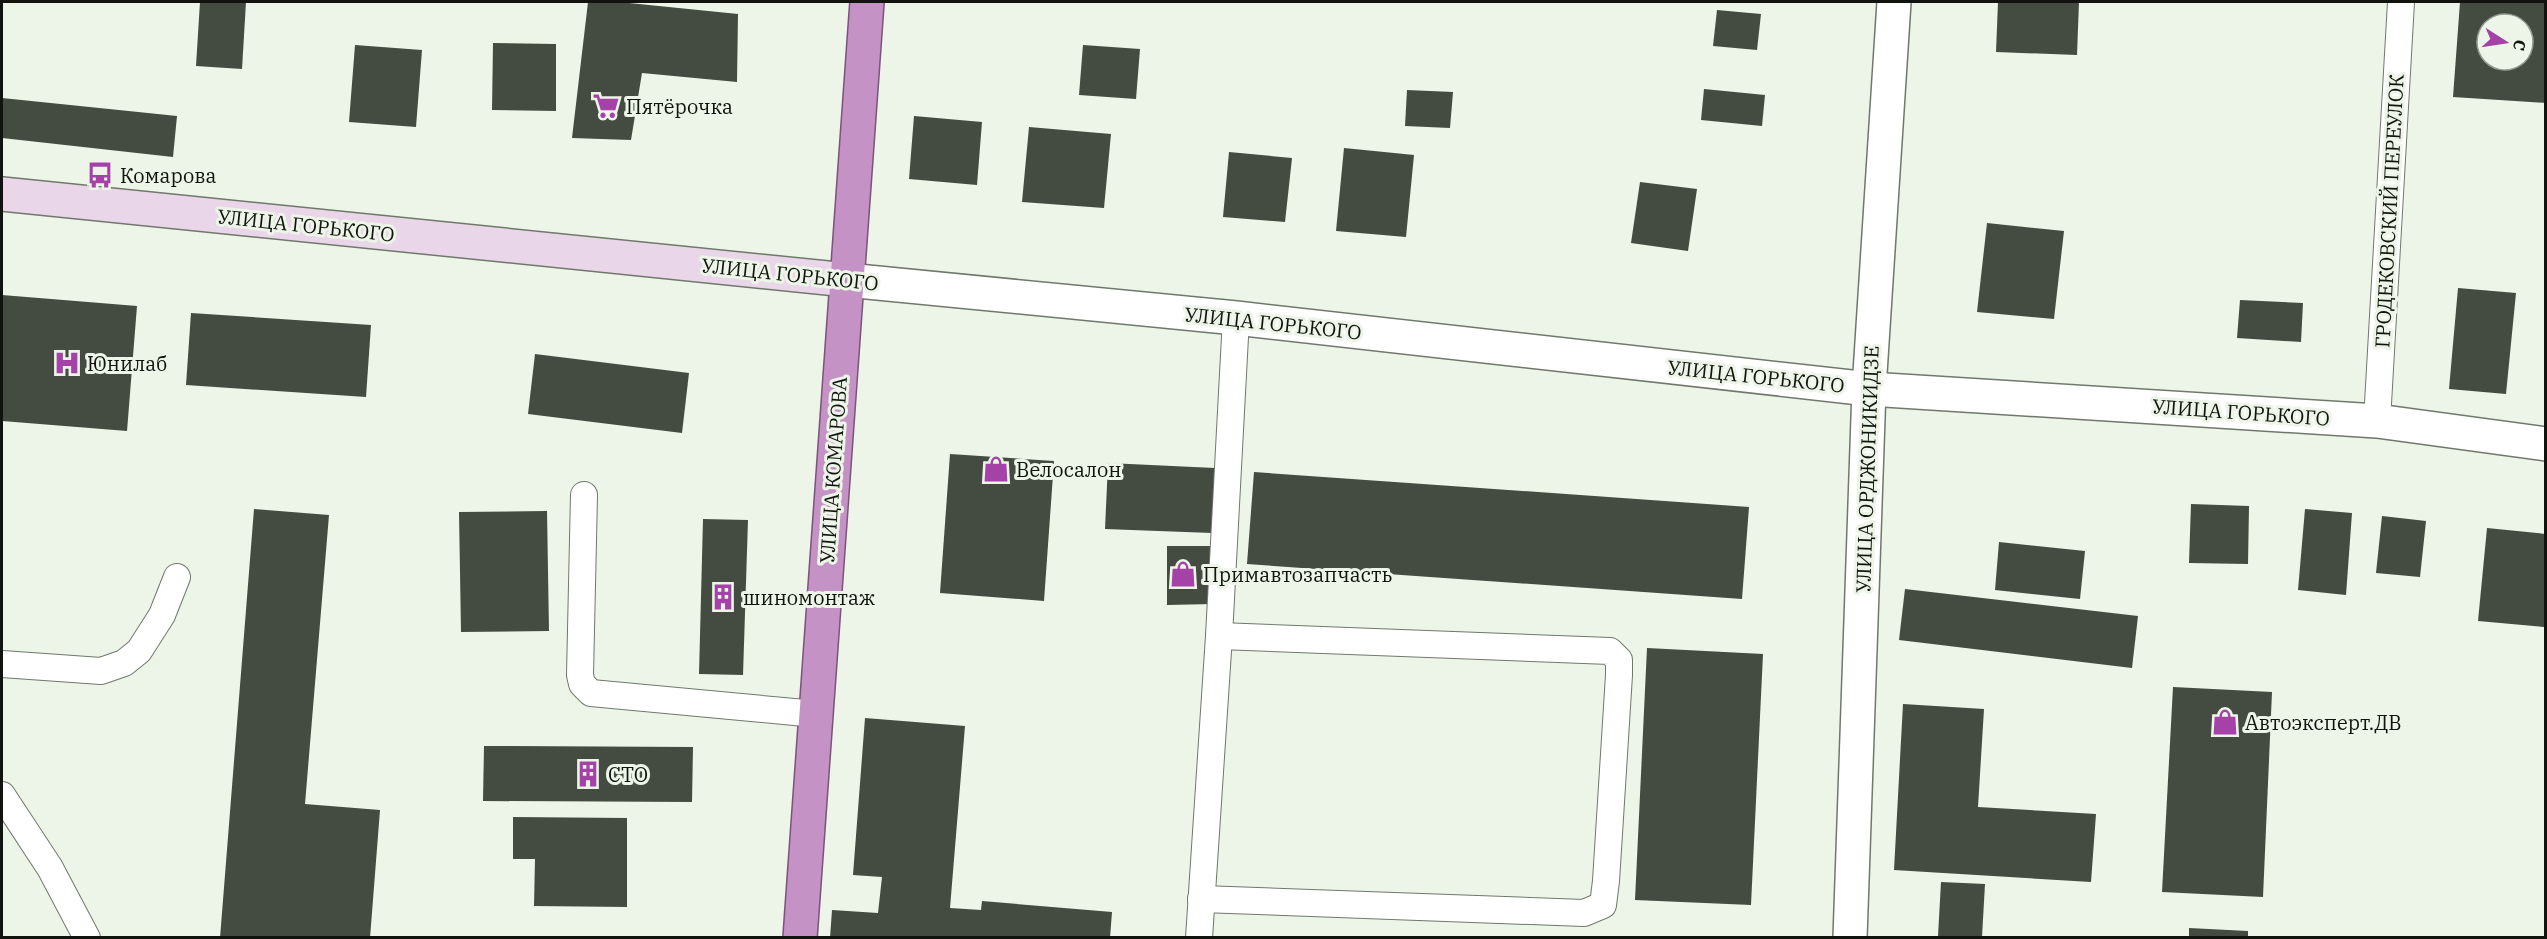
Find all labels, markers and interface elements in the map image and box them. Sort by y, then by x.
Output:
north arrow [2475,12,2535,72]
text: С [2509,38,2531,52]
street label: ГРОДЕКОВСКИЙ ПЕРЕУЛОК [2368,73,2410,349]
supermarket icon: Пятёрочка [591,91,621,121]
place label: Пятёрочка [626,93,733,120]
bus stop icon: Комарова [85,160,115,190]
place label: Комарова [120,162,216,189]
street label: УЛИЦА ГОРЬКОГО [216,202,396,248]
street label: УЛИЦА ГОРЬКОГО [700,251,880,297]
street label: УЛИЦА ГОРЬКОГО [1183,300,1363,346]
street label: УЛИЦА ОРДЖОНИКИДЗЕ [1849,345,1885,593]
hospital icon: Юнилаб [52,348,82,378]
place label: Юнилаб [87,350,167,377]
street label: УЛИЦА ГОРЬКОГО [1666,353,1846,399]
street label: УЛИЦА КОМАРОВА [813,376,853,564]
street label: УЛИЦА ГОРЬКОГО [2151,392,2331,432]
shop icon: Велосалон [981,454,1011,484]
place label: Велосалон [1016,456,1122,483]
shop icon: Примавтозапчасть [1168,559,1198,589]
place label: Примавтозапчасть [1203,561,1392,588]
building icon: шиномонтаж [708,582,738,612]
place label: шиномонтаж [743,584,875,611]
shop icon: Автоэксперт.ДВ [2210,707,2240,737]
place label: Автоэксперт.ДВ [2245,709,2402,736]
building icon: СТО [573,759,603,789]
place label: СТО [608,761,648,788]

